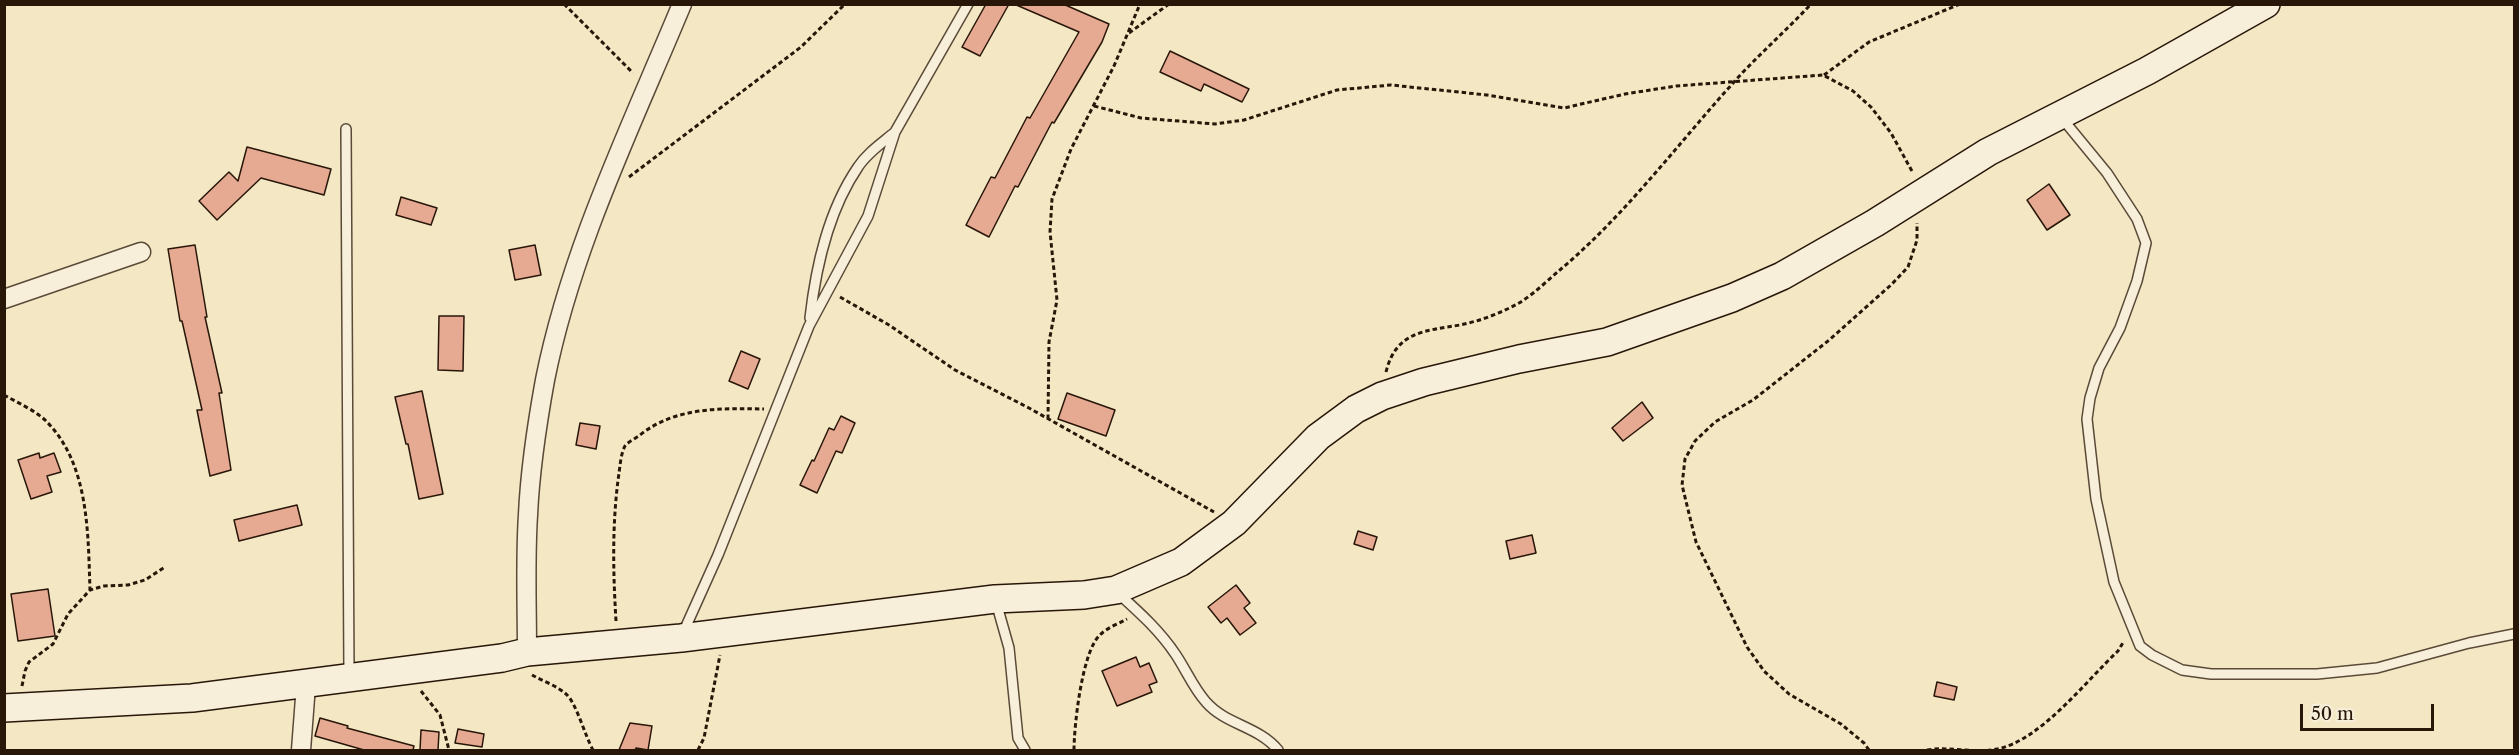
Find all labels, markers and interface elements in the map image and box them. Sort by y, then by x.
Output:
scale bar [2303,692,2436,730]
text: 50 m [2311,703,2354,725]

